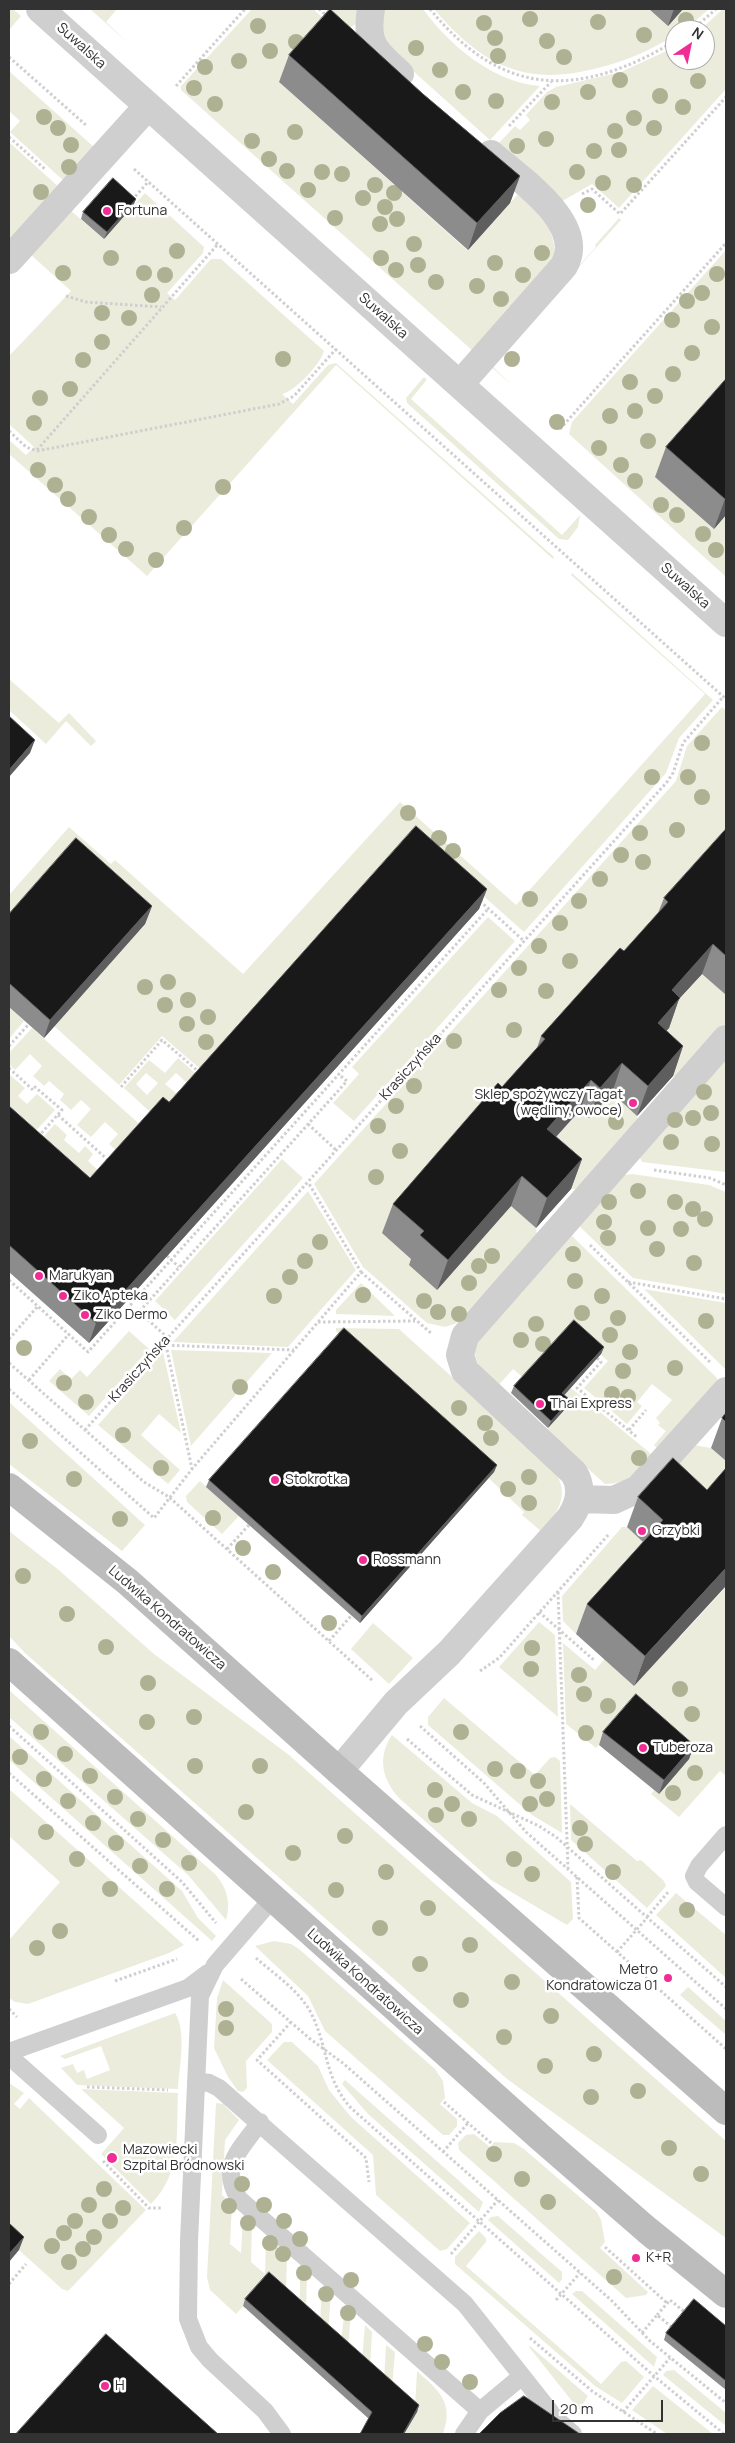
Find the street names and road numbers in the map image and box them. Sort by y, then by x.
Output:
street label: Suwalska [53,20,109,72]
street label: Suwalska [355,290,411,342]
street label: Suwalska [657,560,713,612]
street label: Krasiczyńska [377,1030,445,1104]
street label: Krasiczyńska [106,1332,174,1406]
street label: Ludwika Kondratowicza [105,1562,229,1674]
street label: Ludwika Kondratowicza [304,1925,426,2039]

